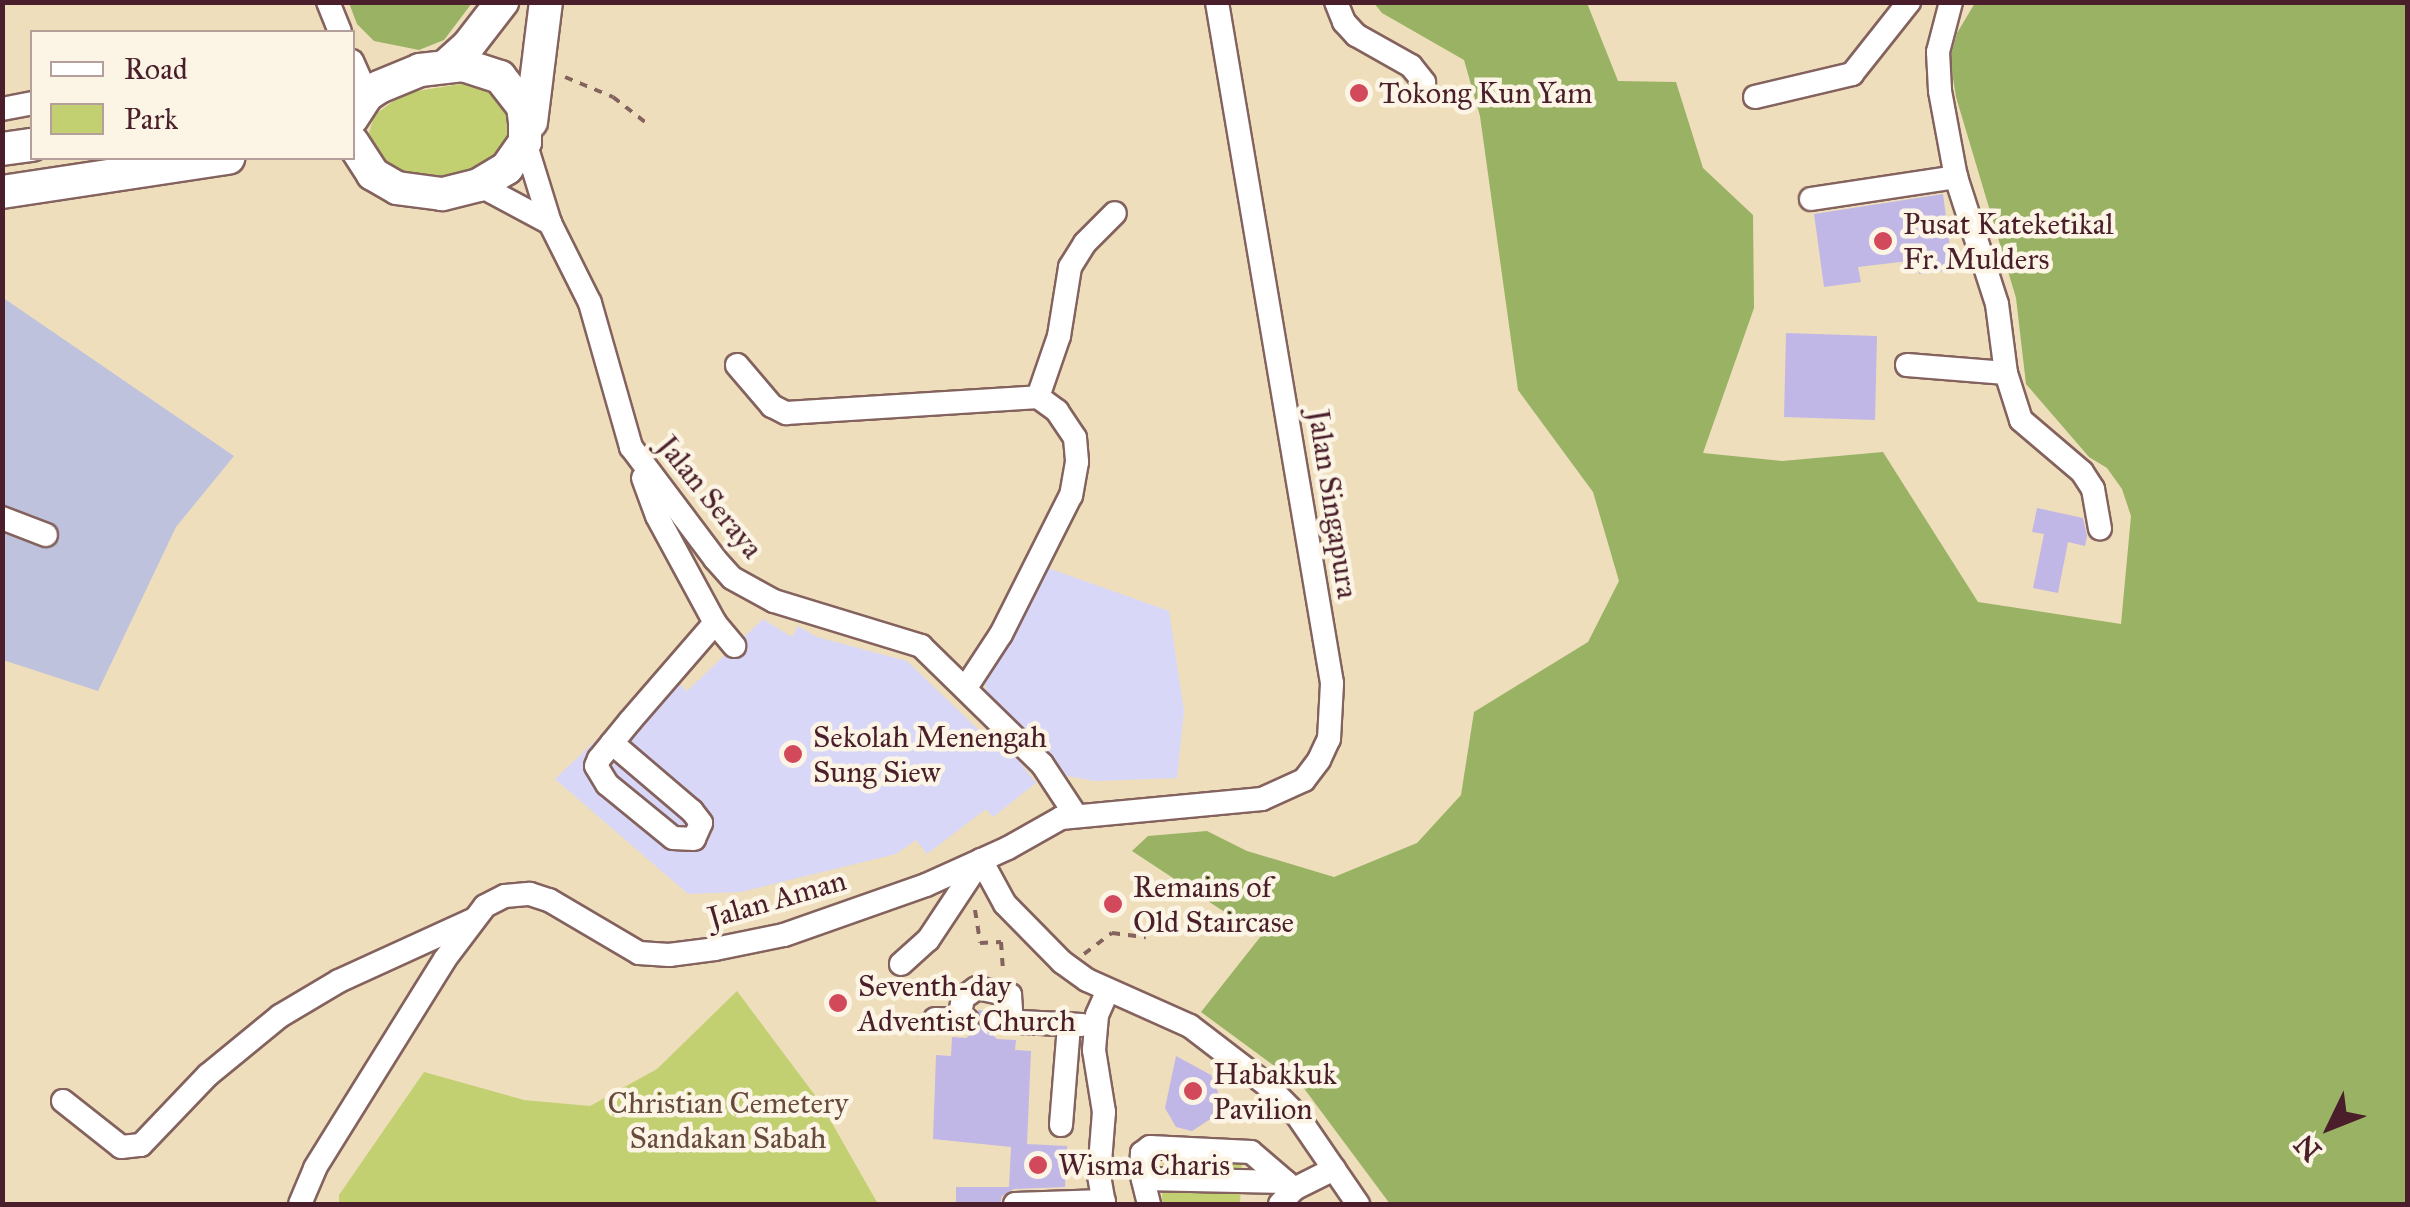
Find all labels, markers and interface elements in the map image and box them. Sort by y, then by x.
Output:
legend [30,30,355,160]
text: Road [124,51,188,87]
place label: Tokong Kun Yam [1379,75,1592,111]
marker: Tokong Kun Yam [1348,82,1370,104]
text: Park [124,101,178,137]
place label: Pusat Kateketikal Fr. Mulders [1903,206,2114,276]
marker: Pusat Kateketikal Fr. Mulders [1872,230,1894,252]
street label: Jalan Singapura [1300,407,1366,601]
street label: Jalan Seraya [650,428,770,566]
place label: Sekolah Menengah Sung Siew [813,719,1047,790]
marker: Sekolah Menengah Sung Siew [782,743,804,765]
street label: Jalan Aman [704,862,850,936]
place label: Remains of Old Staircase [1133,869,1294,940]
marker: Remains of Old Staircase [1102,893,1124,915]
place label: Seventh-day Adventist Church [858,968,1076,1038]
marker: Seventh-day Adventist Church [827,992,849,1014]
place label: Habakkuk Pavilion [1213,1056,1337,1126]
north arrow [2280,1077,2380,1177]
marker: Habakkuk Pavilion [1182,1080,1204,1102]
park label: Christian Cemetery Sandakan Sabah [608,1085,848,1156]
text: N [2287,1127,2329,1168]
place label: Wisma Charis [1058,1147,1230,1183]
marker: Wisma Charis [1027,1154,1049,1176]

